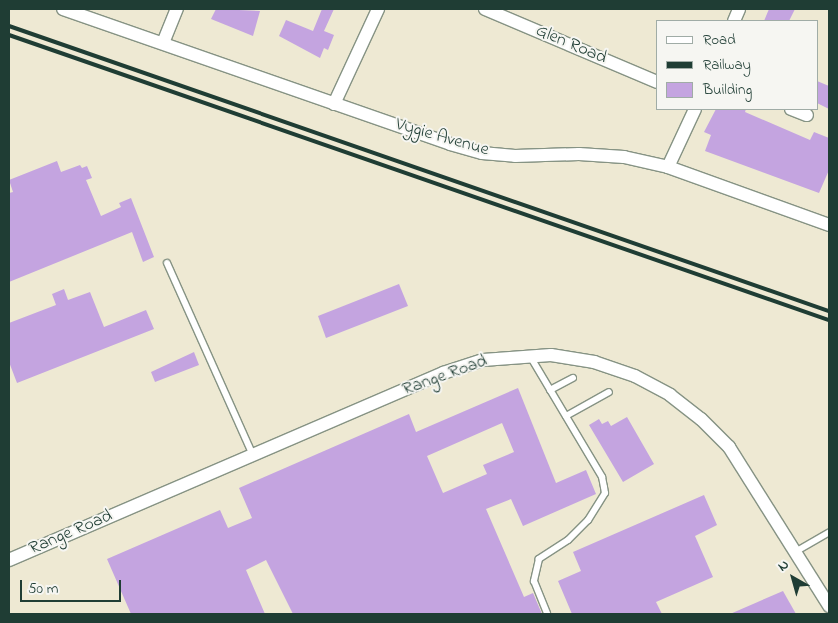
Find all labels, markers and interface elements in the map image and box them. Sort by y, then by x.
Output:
street label: Glen Road [532,20,610,70]
legend [656,20,818,110]
text: Road [703,29,736,51]
text: Railway [703,54,751,76]
text: Building [703,79,752,101]
street label: Vygie Avenue [393,114,491,162]
street label: Range Road [400,351,490,401]
street label: Range Road [26,506,116,560]
north arrow [768,553,818,603]
text: N [773,555,794,577]
scale bar [22,570,124,602]
text: 50 m [28,578,58,600]

